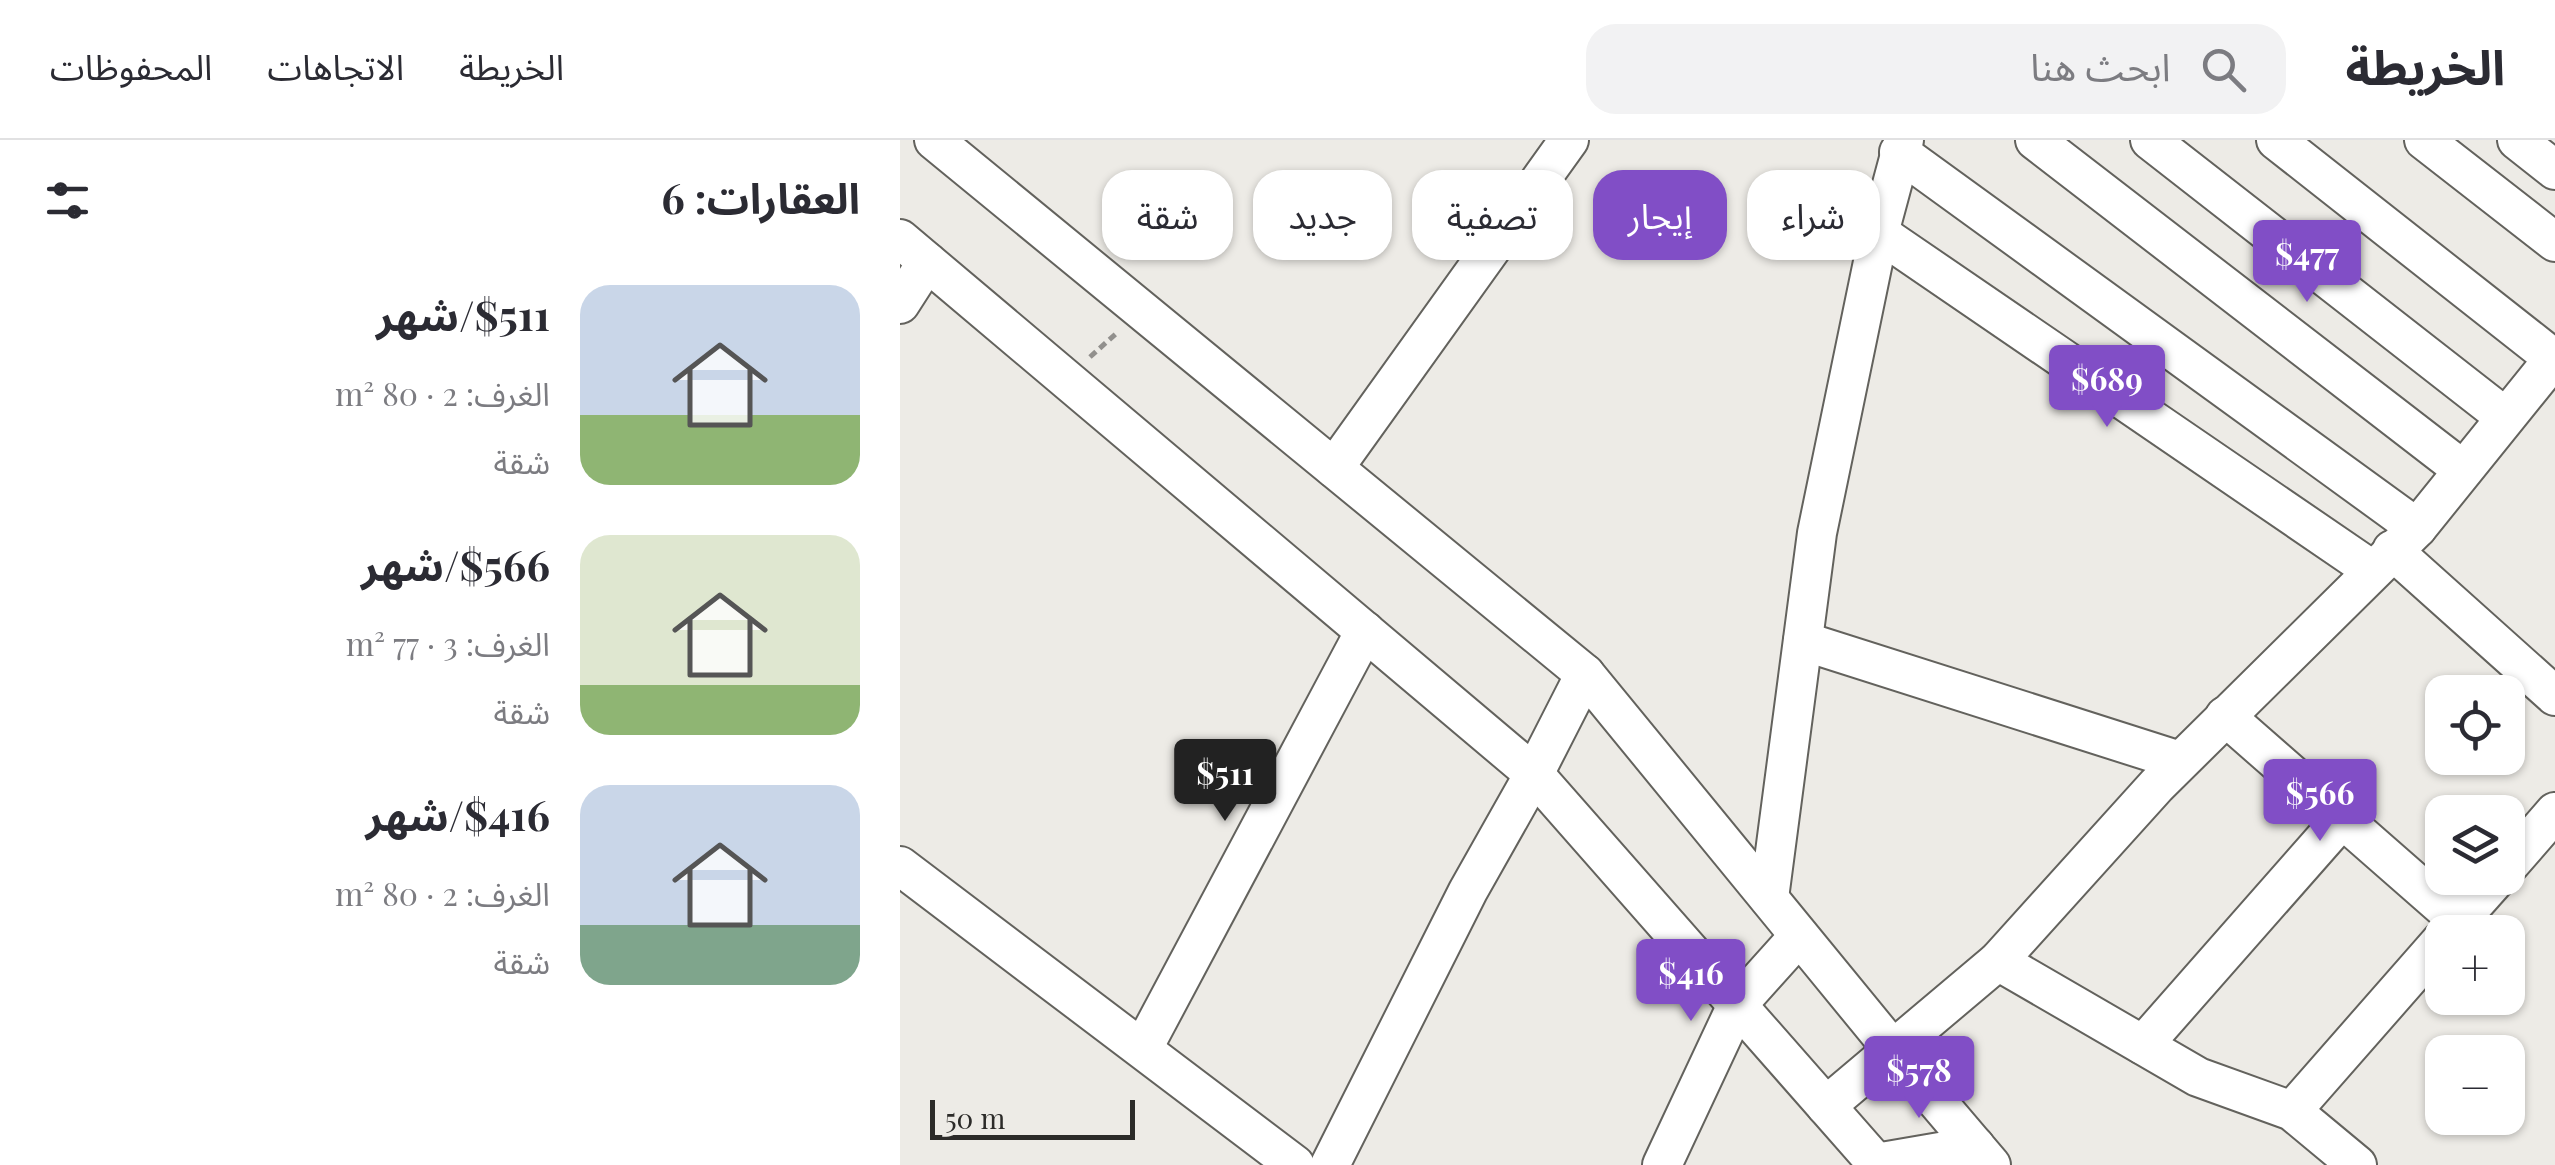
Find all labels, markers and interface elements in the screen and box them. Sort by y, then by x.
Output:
search box [1586,24,2286,114]
text: الخريطة [2346,33,2505,97]
text: ابحث هنا [2030,40,2171,91]
text: المحفوظات [50,42,212,89]
text: الاتجاهات [267,42,404,89]
text: الخريطة [459,42,564,89]
icon: search [2196,42,2251,97]
text: العقارات: 6 [661,169,860,225]
chip: شقة [1102,170,1233,260]
chip: جديد [1253,170,1392,260]
chip: تصفية [1412,170,1573,260]
chip: إيجار [1593,170,1727,260]
chip: شراء [1747,170,1880,260]
icon: filters [40,173,95,228]
pin: $477 [2248,220,2366,305]
text: $477 [2275,231,2339,274]
text: $511/شهر [376,286,550,342]
icon: home [660,325,780,445]
pin: $689 [2048,345,2166,430]
text: $689 [2071,356,2143,399]
text: الغرف: 2 · 80 m² [335,371,550,414]
text: شقة [494,439,550,482]
text: $566/شهر [361,536,550,592]
icon: home [660,575,780,695]
text: الغرف: 3 · 77 m² [346,621,550,664]
map controls [2425,675,2525,1135]
button: locate [2425,675,2525,775]
text: شقة [494,689,550,732]
pin: $511 [1166,739,1284,824]
text: $511 [1196,750,1254,793]
pin: $566 [2261,759,2379,844]
text: $566 [2286,770,2354,813]
text: $416/شهر [366,786,550,842]
button: layers [2425,795,2525,895]
icon: home [660,825,780,945]
text: الغرف: 2 · 80 m² [335,871,550,914]
button: + [2425,915,2525,1015]
text: شقة [494,939,550,982]
pin: $416 [1632,939,1750,1024]
text: $416 [1658,950,1724,993]
button: − [2425,1035,2525,1135]
pin: $578 [1860,1036,1978,1121]
text: $578 [1886,1047,1952,1090]
scale bar [930,1095,1135,1140]
text: 50 m [945,1099,1005,1136]

